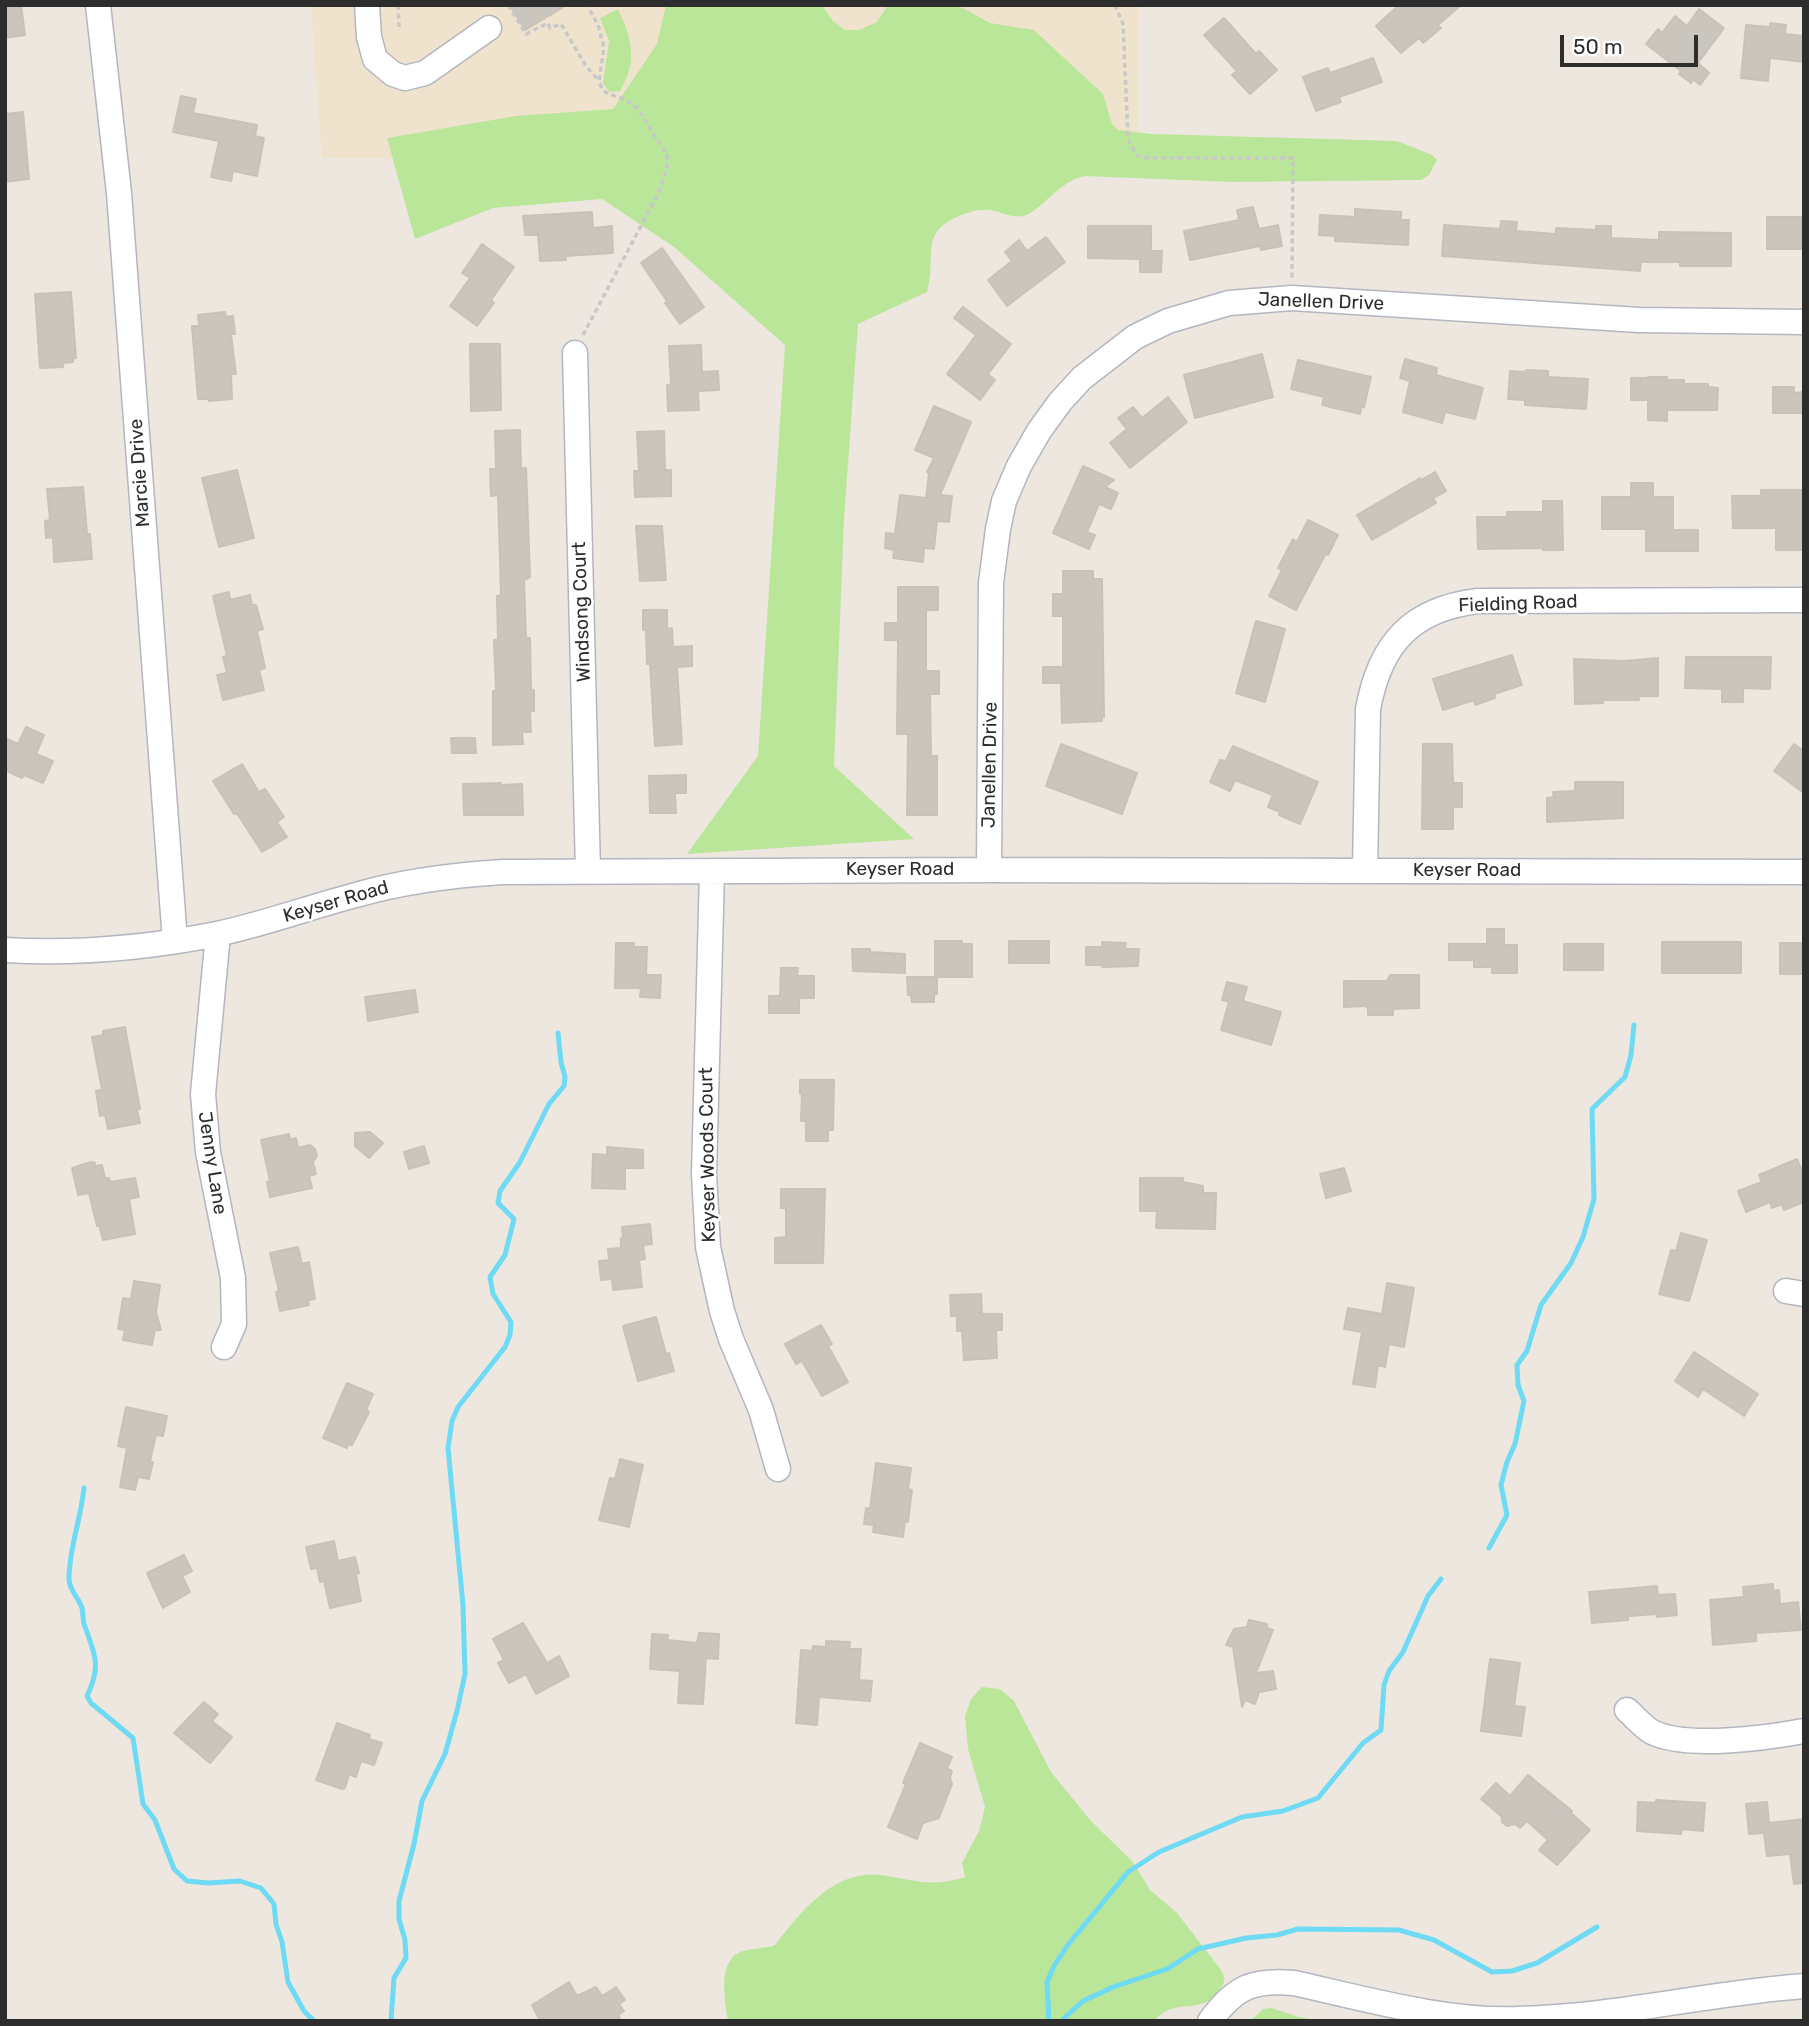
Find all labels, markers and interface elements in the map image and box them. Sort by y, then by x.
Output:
scale bar [1564,21,1702,65]
text: 50 m [1573,34,1623,59]
street label: Janellen Drive [1257,288,1385,316]
street label: Marcie Drive [125,418,155,528]
street label: Windsong Court [568,541,596,683]
street label: Fielding Road [1458,591,1578,617]
street label: Janellen Drive [977,702,1003,828]
street label: Keyser Road [846,859,954,881]
street label: Keyser Road [1413,860,1521,882]
street label: Keyser Road [281,876,391,928]
street label: Keyser Woods Court [695,1067,721,1243]
street label: Jenny Lane [193,1110,231,1216]

